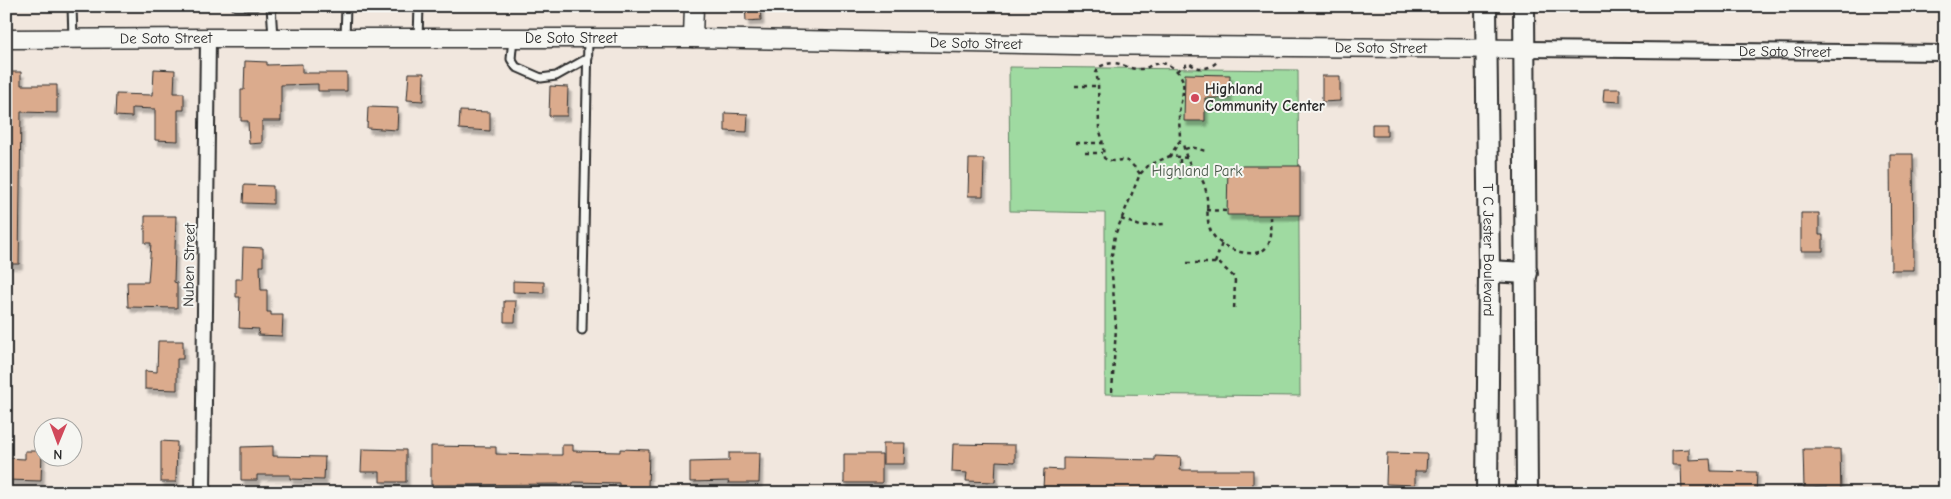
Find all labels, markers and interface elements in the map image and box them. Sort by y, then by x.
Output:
street label: De Soto Street [120,29,213,47]
street label: De Soto Street [525,29,618,47]
street label: De Soto Street [930,33,1023,53]
street label: De Soto Street [1335,38,1428,57]
street label: De Soto Street [1739,42,1832,61]
place label: Highland Community Center [1205,80,1325,115]
marker: Highland Community Center [1189,92,1201,104]
park label: Highland Park [1151,162,1243,180]
street label: T C Jester Boulevard [1479,183,1498,317]
street label: Nuben Street [179,222,199,307]
north arrow [32,416,82,466]
text: N [53,446,62,463]

